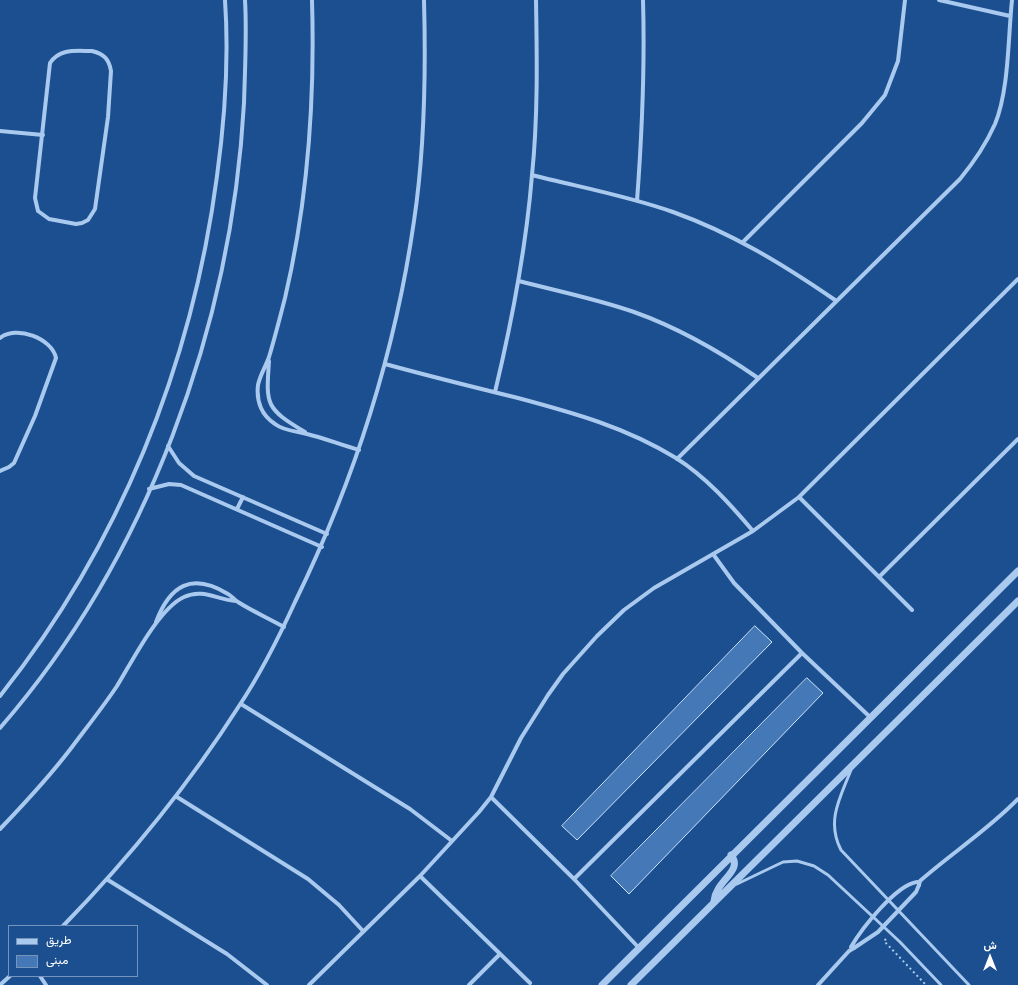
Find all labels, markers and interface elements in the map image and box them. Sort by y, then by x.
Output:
legend [8,925,138,977]
text: طريق [46,932,71,947]
north arrow [970,937,1010,977]
text: ش [983,938,997,952]
text: مبنى [46,952,68,967]

